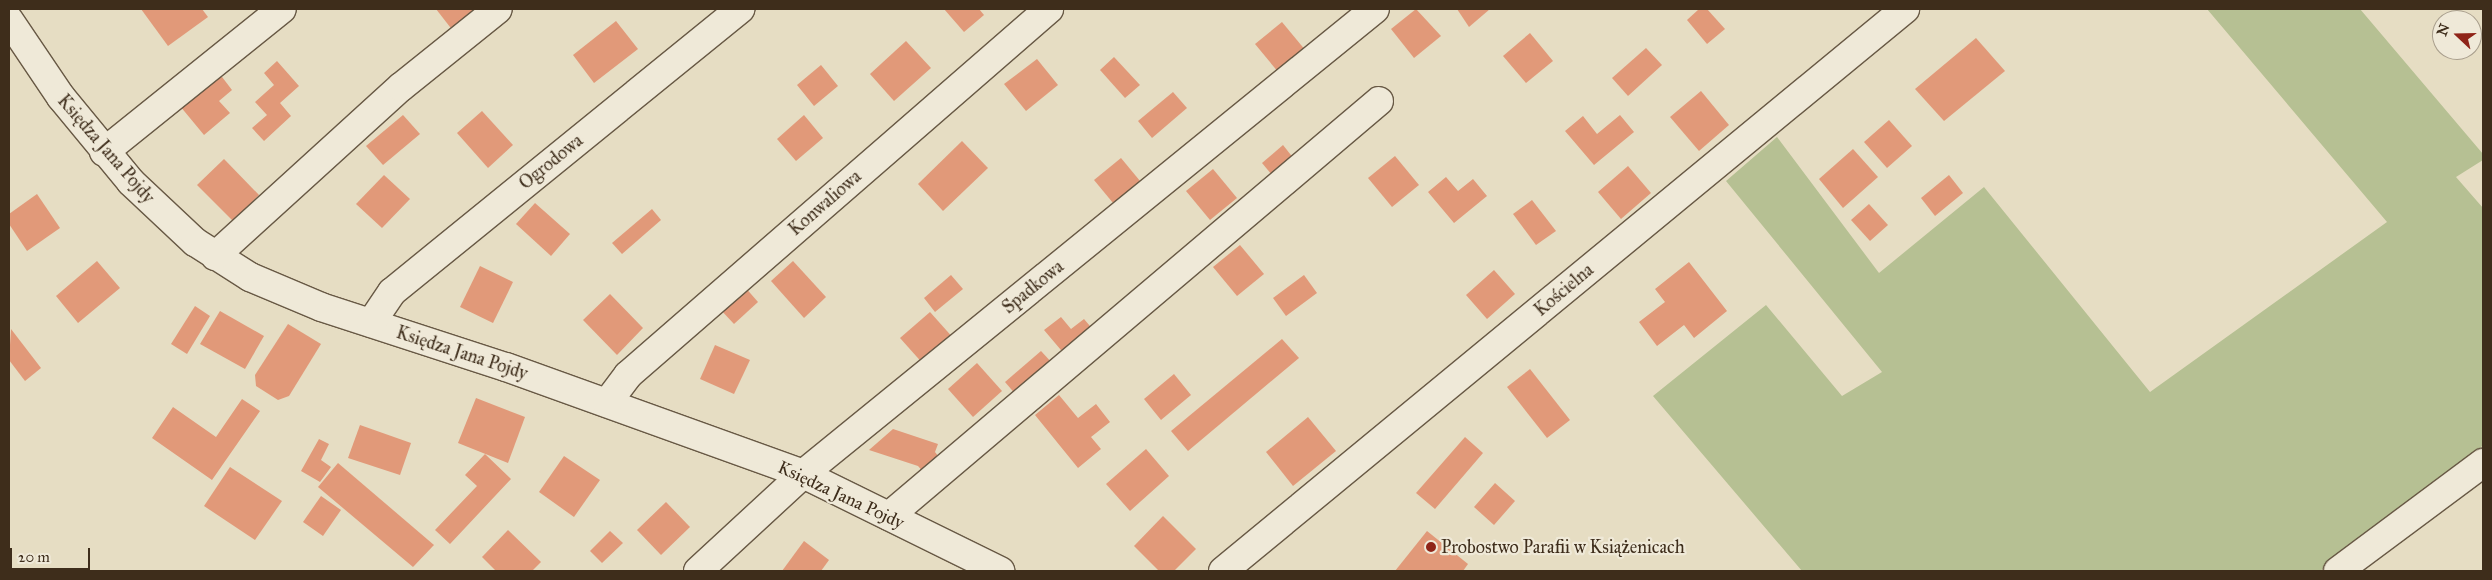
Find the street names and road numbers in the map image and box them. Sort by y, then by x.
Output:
street label: Księdza Jana Pojdy [53,90,159,208]
street label: Ogrodowa [515,130,587,194]
street label: Konwaliowa [784,166,866,240]
street label: Spadkowa [998,256,1068,318]
street label: Kościelna [1530,259,1598,321]
street label: Księdza Jana Pojdy [394,322,530,384]
street label: Księdza Jana Pojdy [774,456,908,534]

